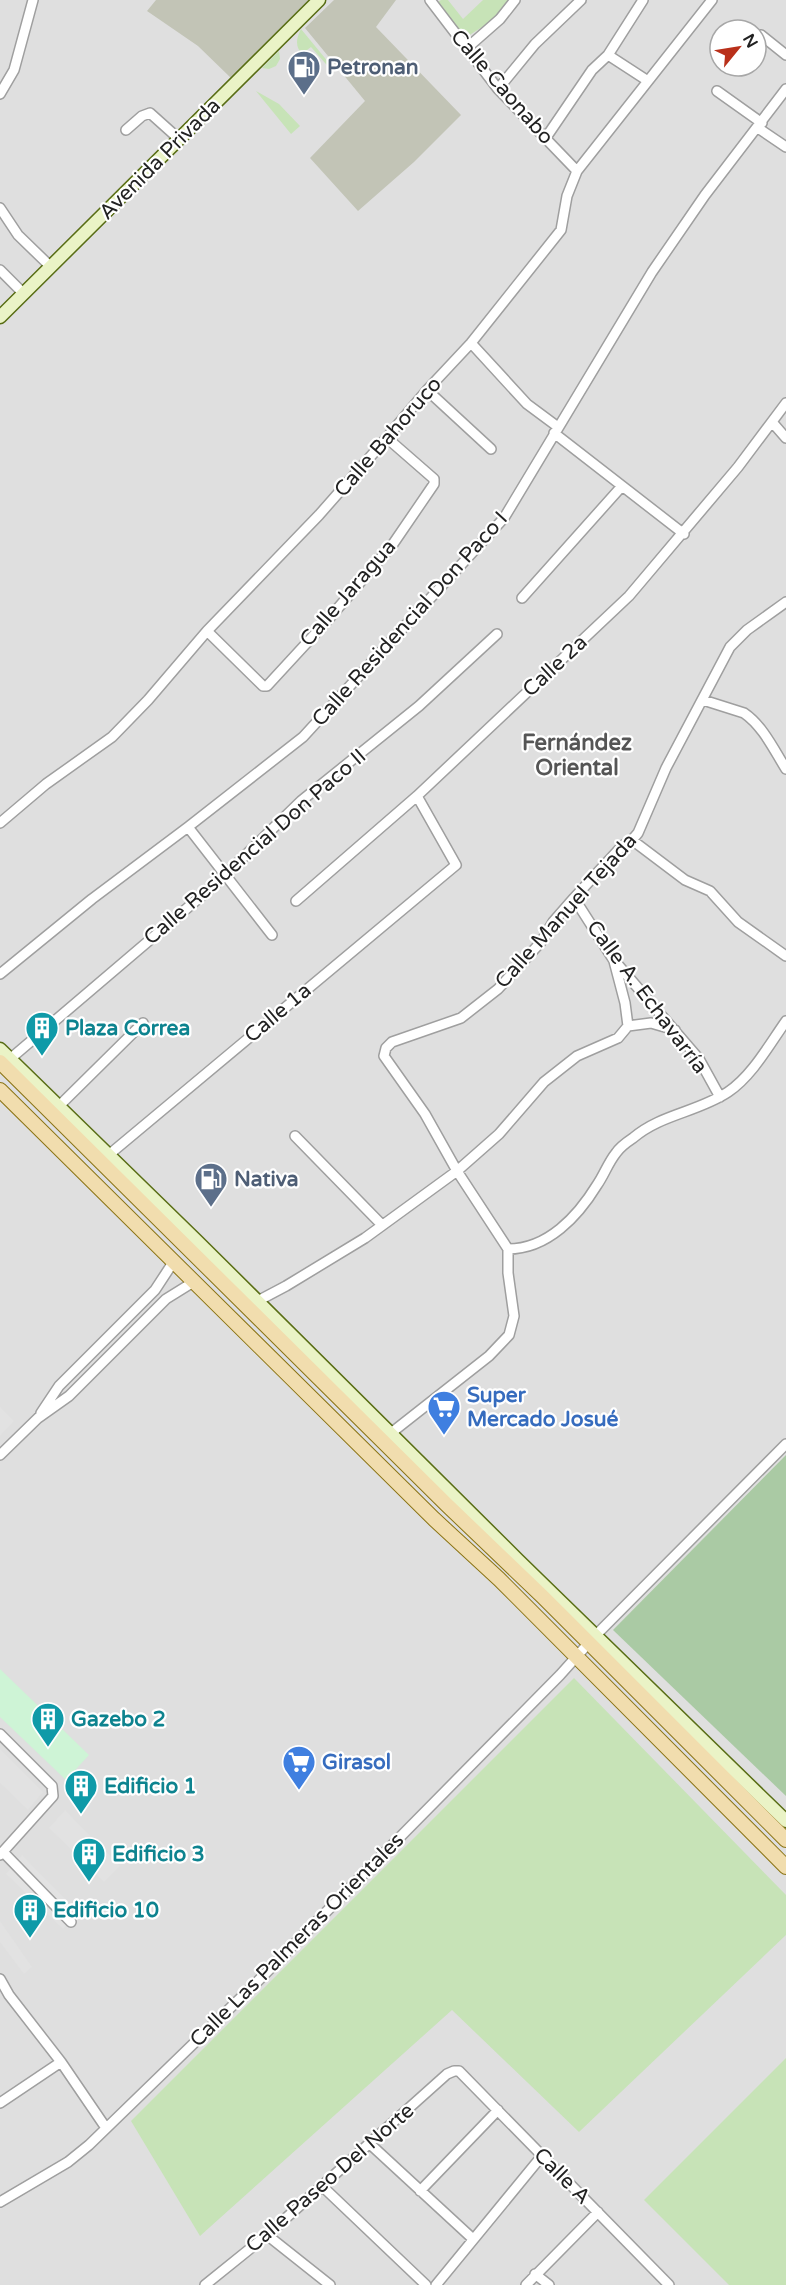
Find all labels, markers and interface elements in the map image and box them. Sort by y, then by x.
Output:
north arrow [708,18,768,78]
street label: Calle Caonabo [445,24,559,150]
text: N [738,30,762,52]
fuel station icon: Petronan [286,49,322,96]
place label: Petronan [327,55,419,80]
street label: Avenida Privada [94,93,226,225]
street label: Calle Bahoruco [329,372,447,502]
street label: Calle Residencial Don Paco I [307,506,513,732]
street label: Calle Jaragua [295,534,401,652]
street label: Calle 2a [518,630,592,702]
district label: Fernández Oriental [522,730,632,781]
street label: Calle Residencial Don Paco II [139,744,371,950]
street label: Calle Manuel Tejada [490,828,642,994]
street label: Calle A. Echavarría [581,915,713,1079]
street label: Calle 1a [240,978,316,1048]
building icon: Plaza Correa [24,1010,60,1057]
place label: Plaza Correa [65,1016,190,1041]
fuel station icon: Nativa [193,1161,229,1208]
place label: Nativa [234,1167,298,1192]
place label: Super Mercado Josué [467,1383,619,1432]
supermarket icon: Super Mercado Josué [426,1389,462,1436]
building icon: Gazebo 2 [30,1701,66,1748]
place label: Gazebo 2 [71,1707,166,1732]
supermarket icon: Girasol [281,1744,317,1791]
place label: Girasol [322,1750,391,1775]
building icon: Edificio 1 [63,1768,99,1815]
place label: Edificio 1 [104,1774,197,1799]
street label: Calle Las Palmeras Orientales [185,1828,409,2052]
building icon: Edificio 3 [71,1836,107,1883]
place label: Edificio 3 [112,1842,205,1867]
building icon: Edificio 10 [12,1892,48,1939]
place label: Edificio 10 [53,1898,159,1923]
street label: Calle Paseo Del Norte [241,2098,419,2258]
street label: Calle A [528,2142,596,2210]

